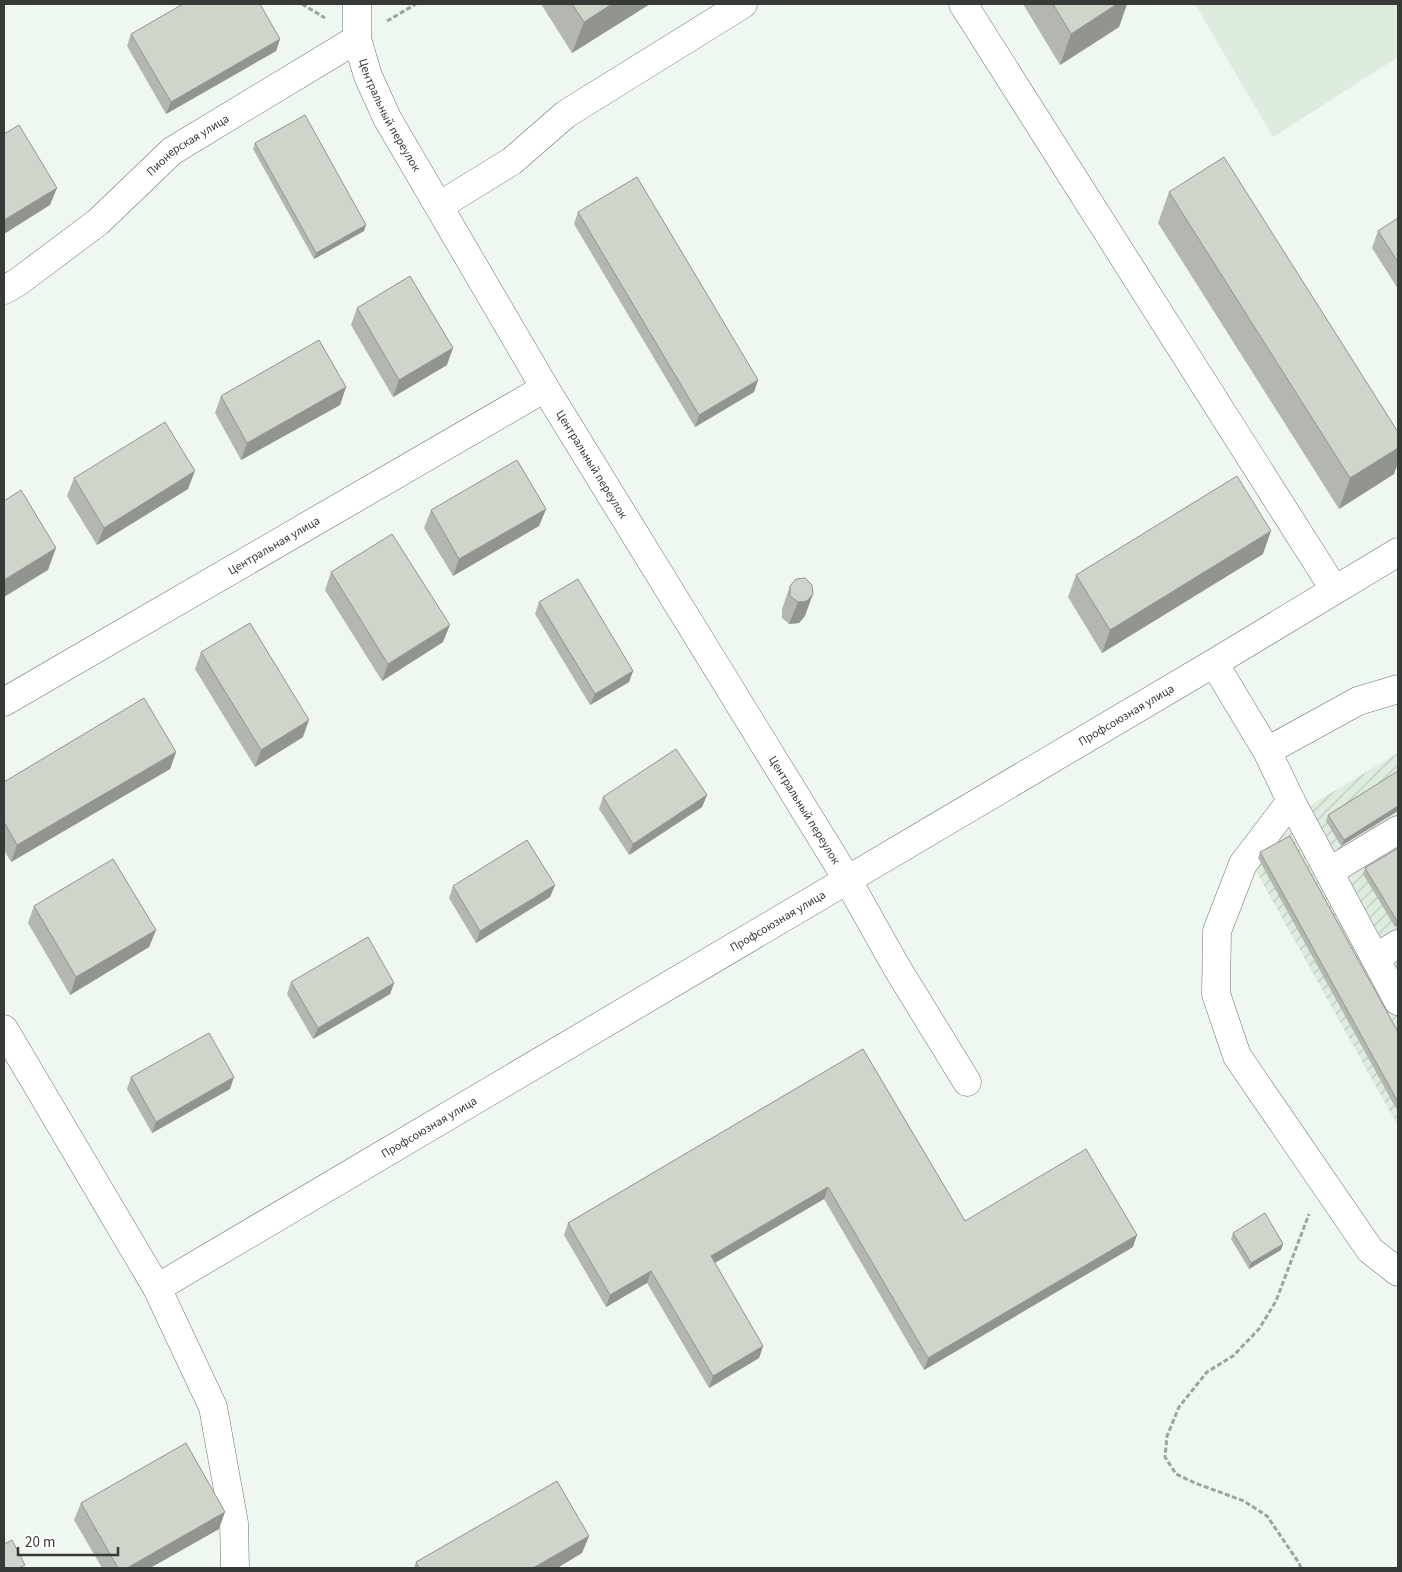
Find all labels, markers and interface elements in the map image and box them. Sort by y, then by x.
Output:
street label: Центральный переулок [355,56,425,175]
street label: Пионерская улица [143,110,232,180]
street label: Центральный переулок [552,407,632,522]
street label: Центральная улица [225,512,323,579]
street label: Профсоюзная улица [1075,680,1177,750]
street label: Центральный переулок [765,753,844,868]
street label: Профсоюзная улица [727,886,829,956]
street label: Профсоюзная улица [378,1092,480,1162]
scale bar [18,1524,118,1556]
text: 20 m [25,1532,55,1553]

